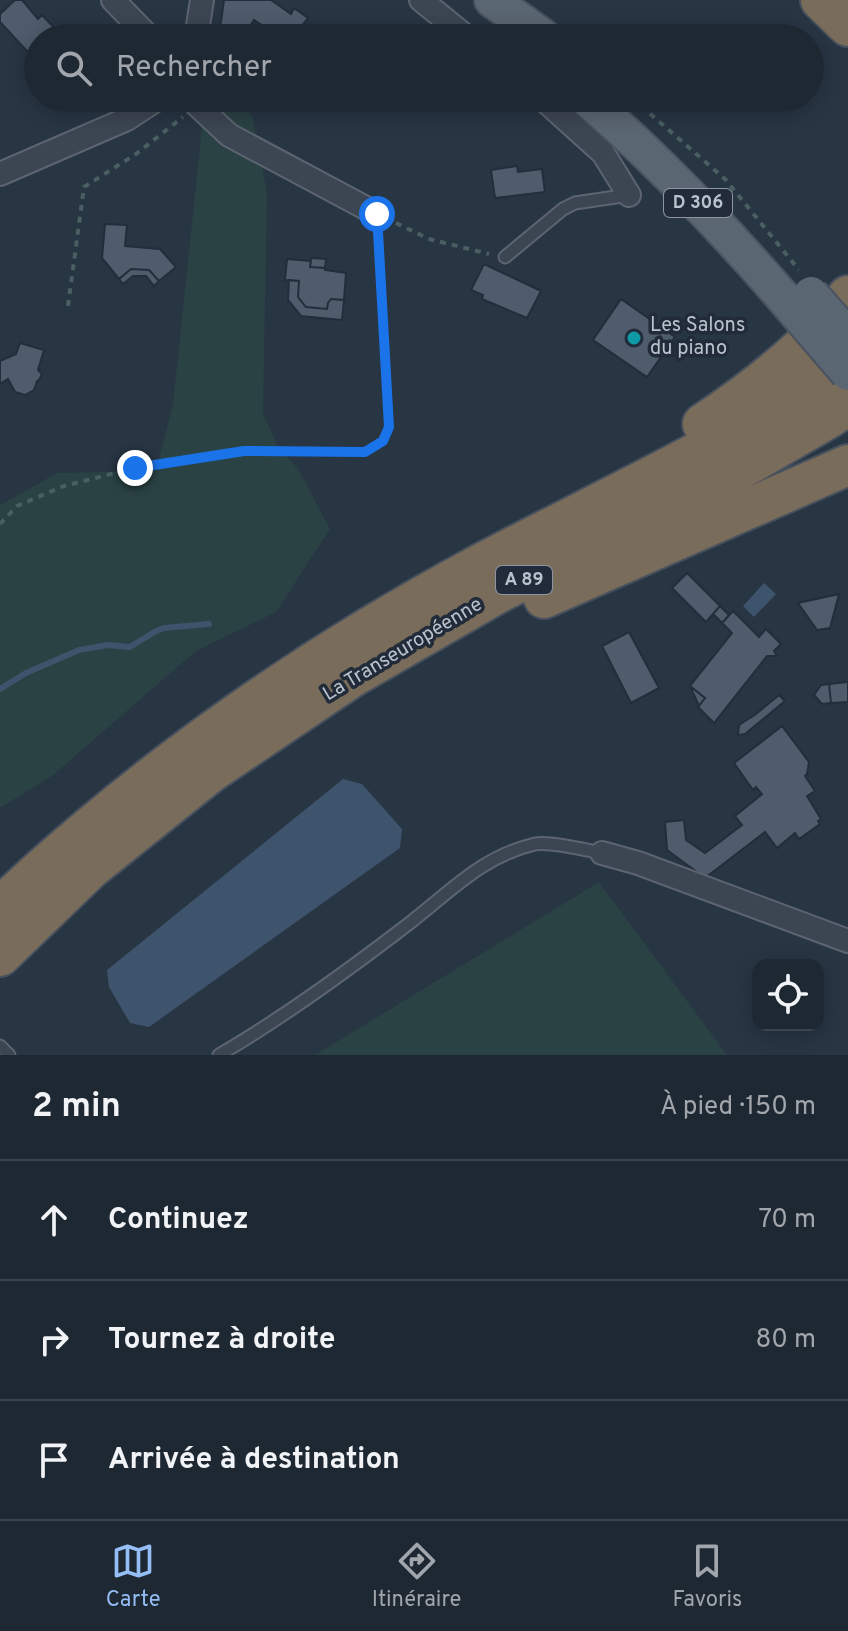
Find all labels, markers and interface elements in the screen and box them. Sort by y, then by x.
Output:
search box [24,24,824,112]
icon: search [52,46,96,90]
text: Rechercher [116,50,272,87]
road number: D 306 [664,189,732,217]
route start [359,196,395,232]
place label: Les Salons du piano [650,313,745,362]
marker: Les Salons du piano [625,329,643,347]
route end [117,450,153,486]
road number: A 89 [496,566,552,594]
street label: La Transeuropéenne [318,592,488,708]
map controls [752,959,824,1031]
button: locate [752,959,824,1031]
text: 2 min [32,1086,121,1129]
text: À pied · 150 m [660,1091,816,1124]
icon: ahead [32,1198,76,1242]
text: Continuez [108,1202,249,1239]
text: 70 m [758,1204,816,1237]
icon: right [32,1318,76,1362]
text: Tournez à droite [108,1322,336,1359]
text: 80 m [756,1324,816,1357]
icon: arrive [32,1438,76,1482]
text: Arrivée à destination [108,1442,400,1479]
tab: Carte [106,1539,161,1614]
tab: Itinéraire [372,1539,461,1614]
tab: Favoris [673,1539,742,1614]

